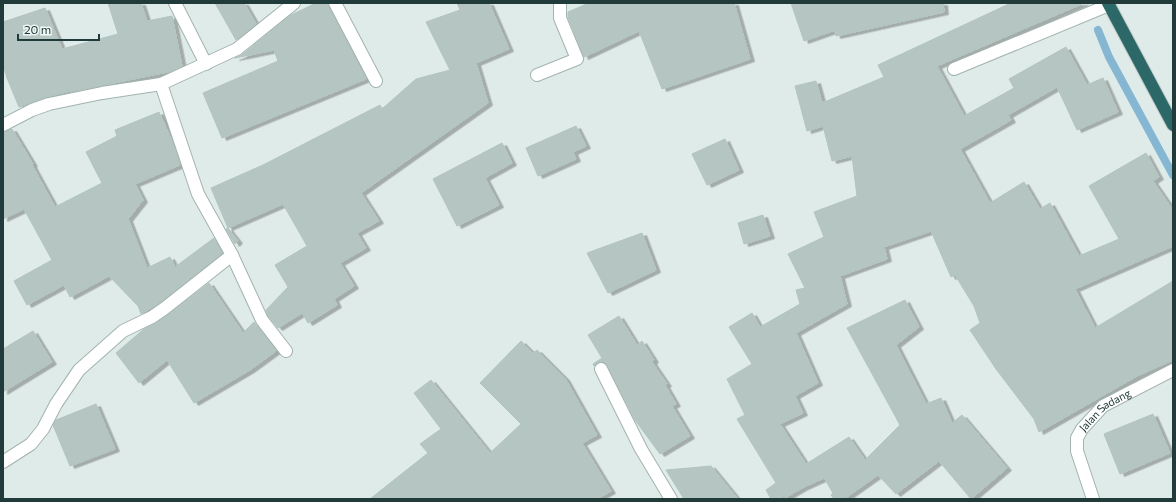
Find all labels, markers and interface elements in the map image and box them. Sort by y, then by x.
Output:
scale bar [18,16,99,42]
text: 20 m [24,22,51,36]
street label: Jalan Sadang [1076,386,1133,435]

